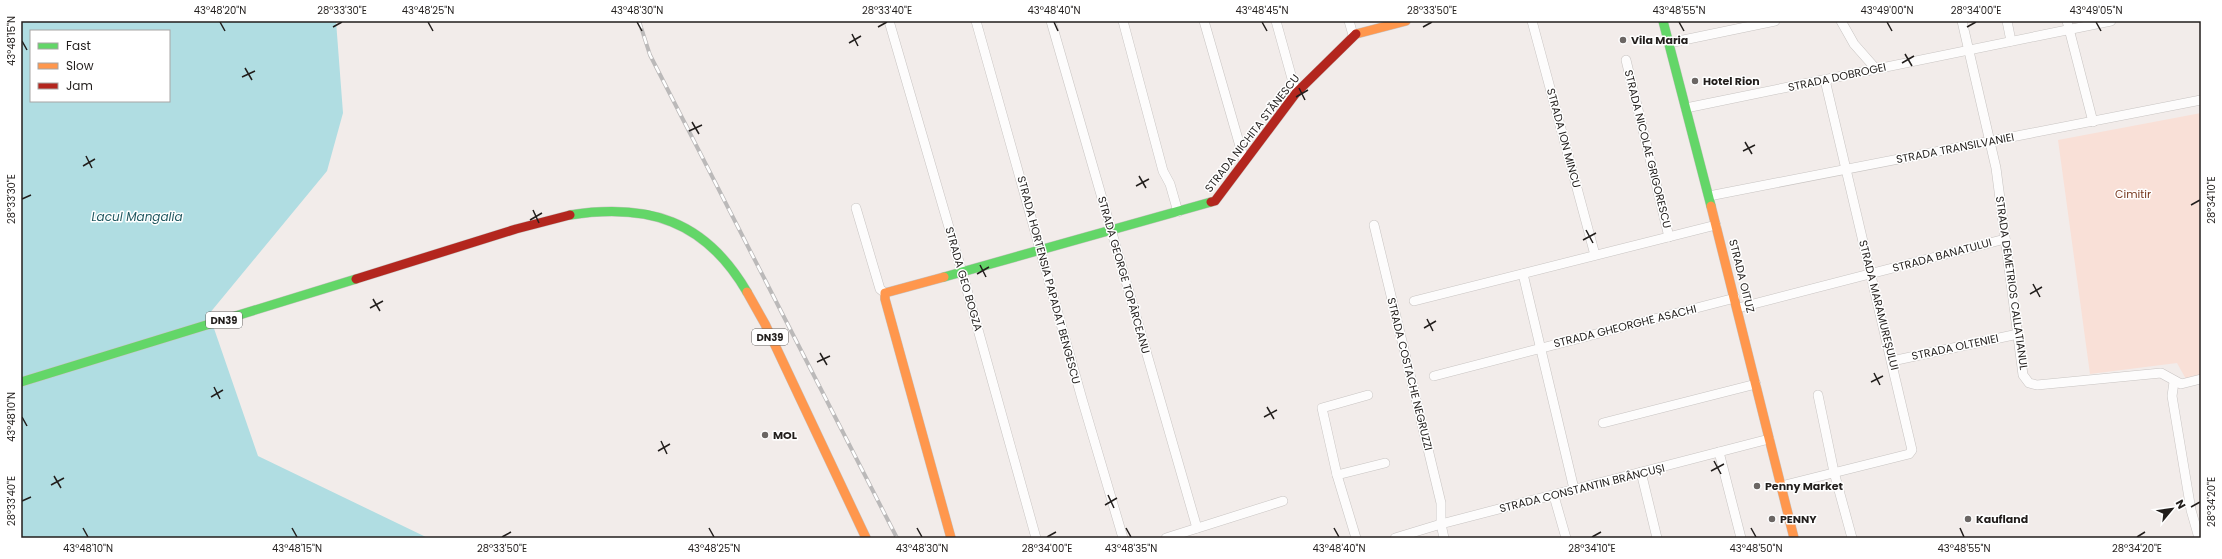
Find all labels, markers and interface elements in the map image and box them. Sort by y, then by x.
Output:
text: 43°48'20"N [194,3,246,18]
text: 28°33'30"E [317,3,367,18]
text: 43°48'25"N [402,3,454,18]
text: 43°48'30"N [611,3,663,18]
text: 28°33'40"E [862,3,912,18]
text: 43°48'40"N [1028,3,1081,18]
text: 43°48'45"N [1236,3,1289,18]
text: 28°33'50"E [1407,3,1457,18]
text: 43°48'55"N [1653,3,1705,18]
text: 43°49'00"N [1861,3,1913,18]
text: 28°34'00"E [1951,3,2001,18]
text: 43°49'05"N [2070,3,2122,18]
text: 43°48'15"N [4,16,19,66]
legend [30,30,170,102]
place label: Vila Maria [1631,32,1688,48]
marker: Vila Maria [1618,35,1628,45]
text: Fast [66,37,91,54]
text: Slow [66,57,94,74]
street label: STRADA DOBROGEI [1786,59,1888,95]
street label: STRADA NICOLAE GRIGORESCU [1621,68,1675,230]
street label: STRADA NICHITA STĂNESCU [1201,71,1303,195]
place label: Hotel Rion [1703,73,1760,89]
marker: Hotel Rion [1690,76,1700,86]
text: Jam [66,77,93,94]
street label: STRADA ION MINCU [1543,86,1585,190]
street label: STRADA TRANSILVANIEI [1895,129,2015,167]
text: 28°33'30"E [4,174,19,224]
street label: STRADA HORTENSIA PAPADAT BENGESCU [1013,174,1085,386]
text: 28°34'10"E [2204,176,2219,224]
park label: Cimitir [2115,186,2151,202]
street label: STRADA GEORGE TOPÂRCEANU [1094,194,1154,356]
street label: STRADA DEMETRIOS CALLATIANUL [1992,195,2032,371]
water label: Lacul Mangalia [91,208,183,225]
street label: STRADA GEO BOGZA [941,225,987,334]
street label: STRADA BANATULUI [1891,234,1993,276]
street label: STRADA OITUZ [1725,238,1759,315]
street label: STRADA MARAMUREȘULUI [1855,238,1903,372]
street label: STRADA COSTACHE NEGRUZZI [1383,296,1437,452]
street label: STRADA GHEORGHE ASACHI [1552,300,1698,352]
road number: DN39 [206,312,242,328]
road number: DN39 [752,329,788,345]
street label: STRADA OLTENIEI [1910,330,2000,364]
text: 43°48'10"N [4,392,19,442]
place label: MOL [773,427,798,443]
marker: MOL [760,430,770,440]
street label: STRADA CONSTANTIN BRÂNCUȘI [1498,460,1666,516]
text: 28°33'40"E [4,476,19,526]
text: 28°34'20"E [2204,477,2219,527]
place label: Penny Market [1765,478,1844,494]
marker: Penny Market [1752,481,1762,491]
north arrow [2152,489,2192,529]
text: N [2172,497,2190,512]
place label: PENNY [1780,511,1817,527]
place label: Kaufland [1976,511,2028,527]
marker: PENNY [1767,514,1777,524]
marker: Kaufland [1963,514,1973,524]
text: 43°48'10"N [63,541,113,556]
text: 43°48'15"N [272,541,322,556]
text: 28°33'50"E [477,541,527,556]
text: 43°48'25"N [688,541,740,556]
text: 43°48'30"N [896,541,948,556]
text: 28°34'00"E [1022,541,1072,556]
text: 43°48'35"N [1105,541,1157,556]
text: 43°48'40"N [1313,541,1366,556]
text: 28°34'10"E [1568,541,1616,556]
text: 43°48'50"N [1730,541,1782,556]
text: 43°48'55"N [1938,541,1990,556]
text: 28°34'20"E [2112,541,2162,556]

